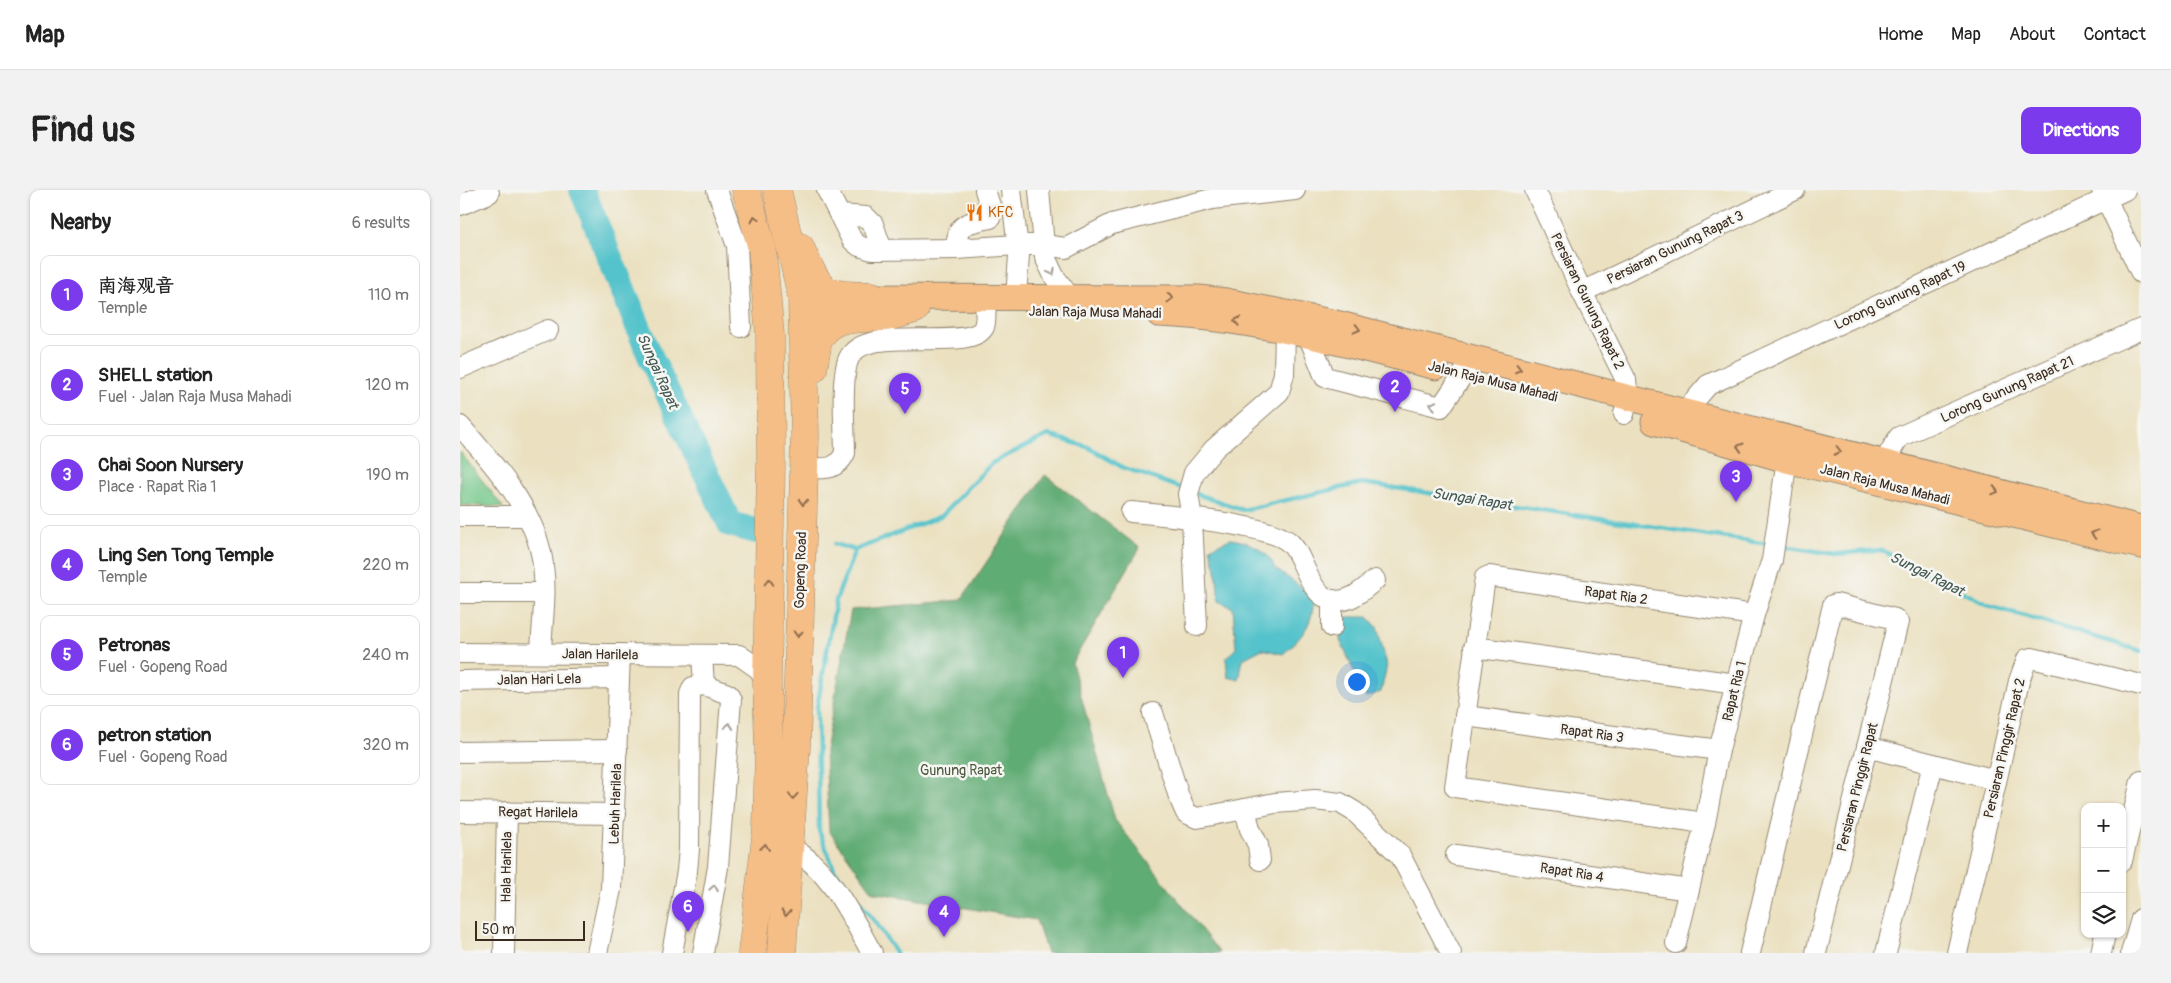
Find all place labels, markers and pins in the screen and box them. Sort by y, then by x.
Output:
restaurant icon: KFC [964,202,984,222]
place label: KFC [988,204,1014,221]
pin: 2 [1379,371,1411,412]
pin: 5 [889,373,921,414]
pin: 3 [1720,461,1752,502]
pin: 1 [1107,637,1139,678]
pin: 6 [672,891,704,932]
pin: 4 [928,896,960,937]

